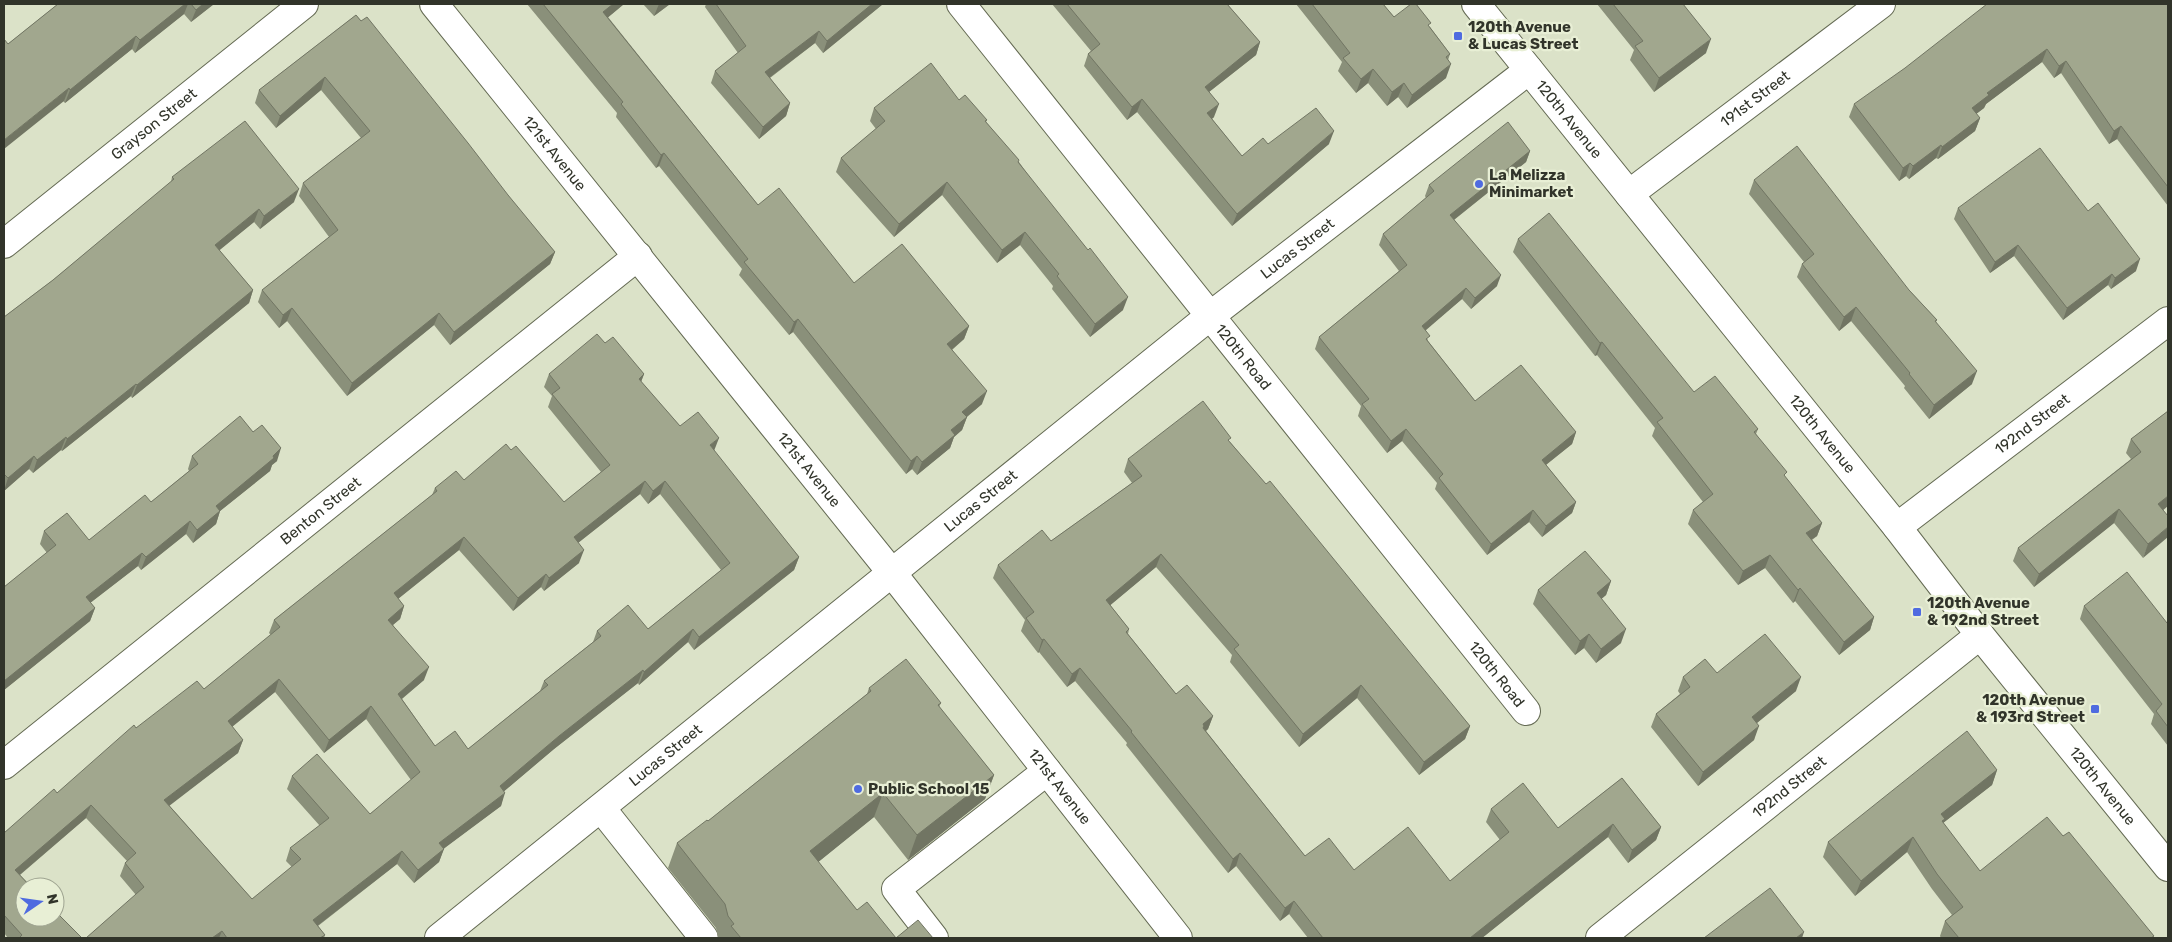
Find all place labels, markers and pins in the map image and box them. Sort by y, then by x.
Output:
place label: 120th Avenue & Lucas Street [1468,18,1578,53]
marker: 120th Avenue & Lucas Street [1452,30,1464,42]
place label: La Melizza Minimarket [1489,166,1573,201]
marker: La Melizza Minimarket [1473,178,1485,190]
place label: 120th Avenue & 192nd Street [1927,594,2039,629]
marker: 120th Avenue & 192nd Street [1911,606,1923,618]
place label: 120th Avenue & 193rd Street [1976,691,2085,726]
marker: 120th Avenue & 193rd Street [2089,703,2101,715]
place label: Public School 15 [868,780,990,798]
marker: Public School 15 [852,783,864,795]

